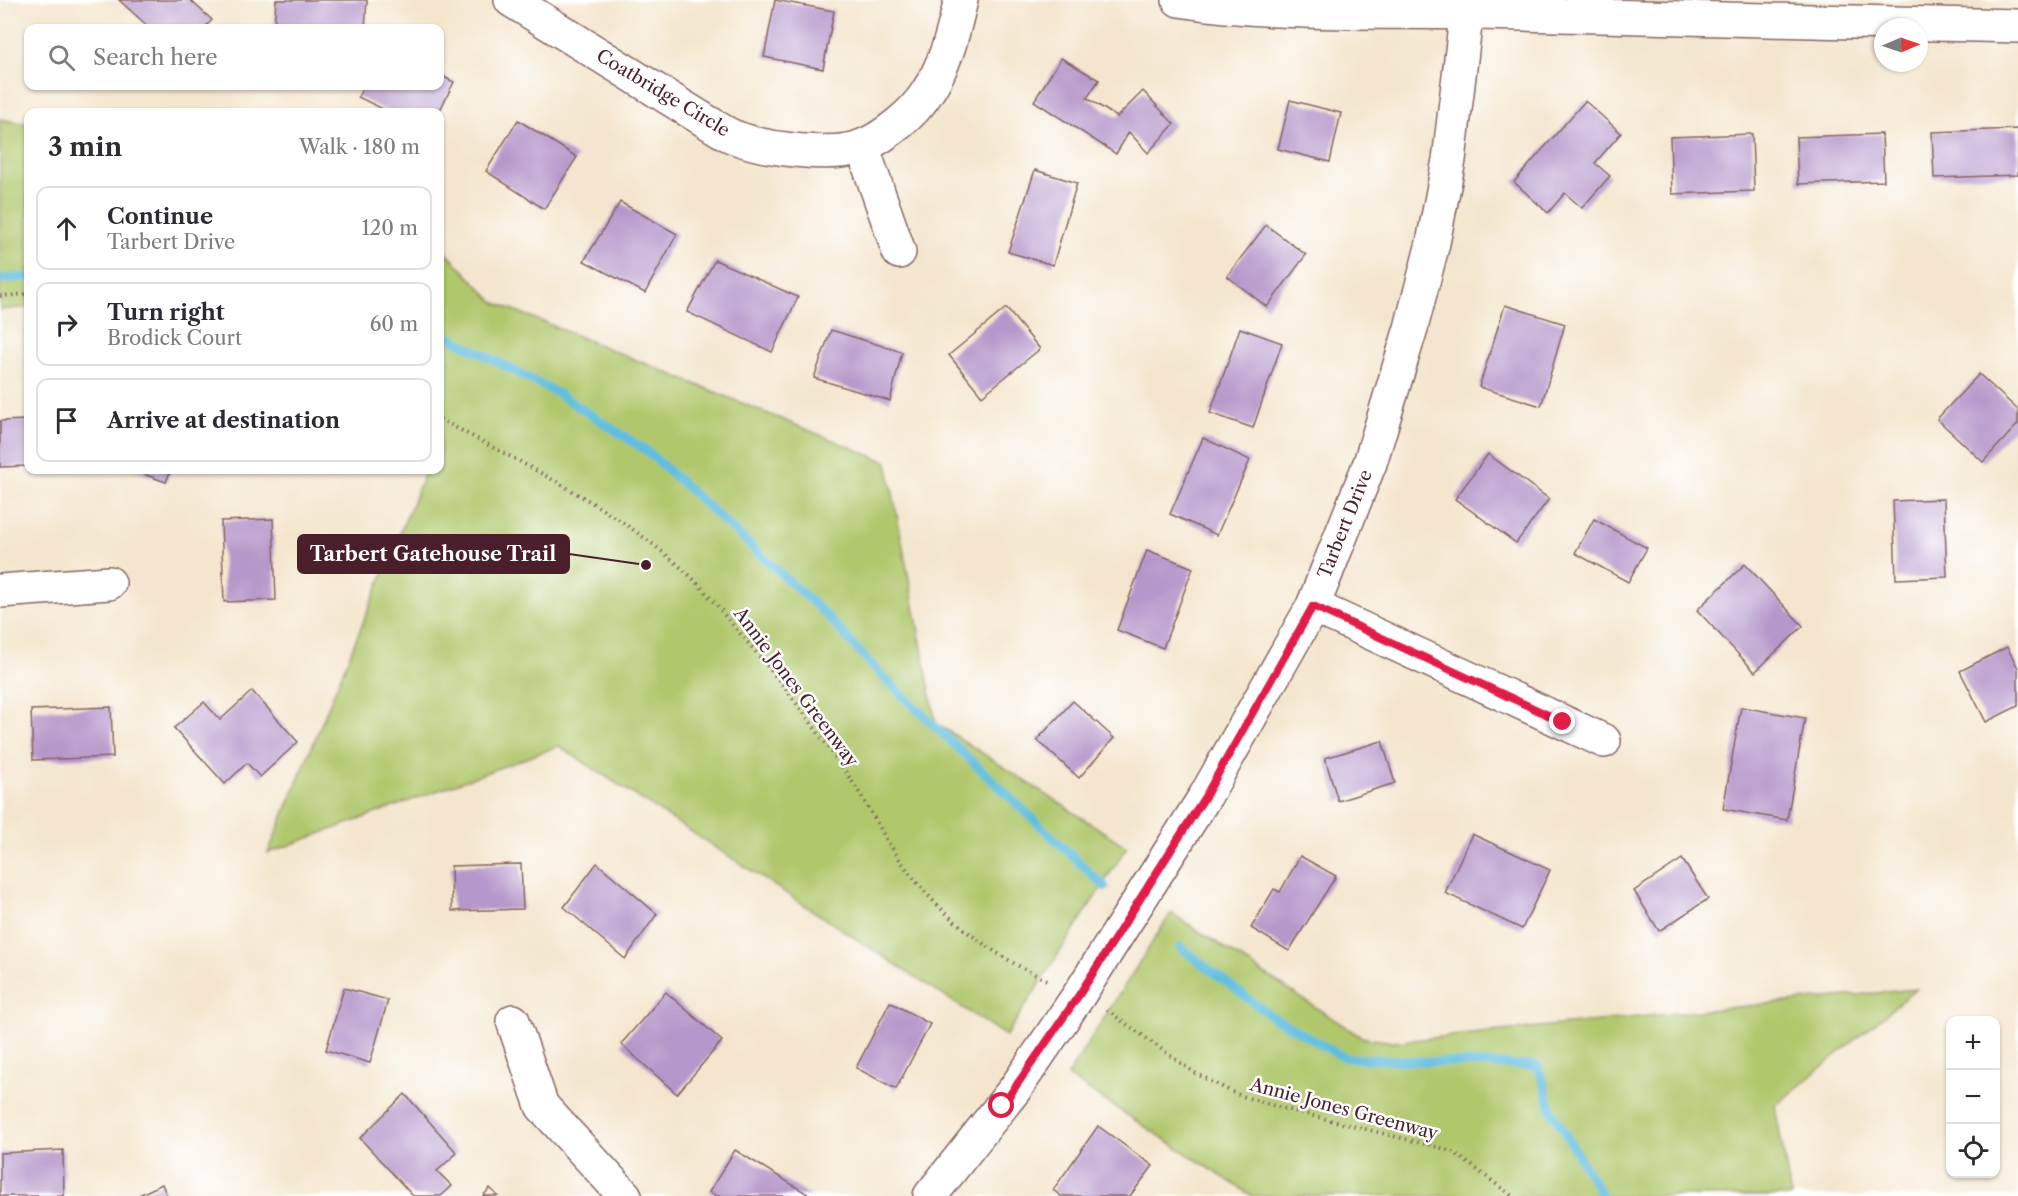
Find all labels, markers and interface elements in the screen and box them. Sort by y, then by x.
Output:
north arrow [1874,18,1928,72]
search box [24,24,444,90]
icon: search [45,41,78,74]
text: Search here [93,44,218,71]
street label: Coatbridge Circle [592,45,734,141]
text: 3 min [48,131,122,163]
text: Walk · 180 m [299,135,420,159]
text: Continue [107,203,213,230]
icon: ahead [50,212,83,245]
text: 120 m [361,216,418,240]
text: Tarbert Drive [107,230,235,254]
text: Turn right [107,299,225,326]
icon: right [50,308,83,341]
text: 60 m [370,312,418,336]
text: Brodick Court [107,326,242,350]
icon: arrive [50,404,83,437]
text: Arrive at destination [107,407,340,434]
street label: Tarbert Drive [1313,466,1377,582]
callout: Tarbert Gatehouse Trail [298,535,569,573]
text: Tarbert Gatehouse Trail [310,542,556,566]
street label: Annie Jones Greenway [728,602,864,772]
route end [1549,708,1575,734]
map controls [1946,1016,2000,1178]
button: + [1946,1016,2000,1070]
button: − [1946,1070,2000,1124]
street label: Annie Jones Greenway [1247,1073,1441,1145]
route start [988,1092,1014,1118]
button: locate [1946,1124,2000,1178]

